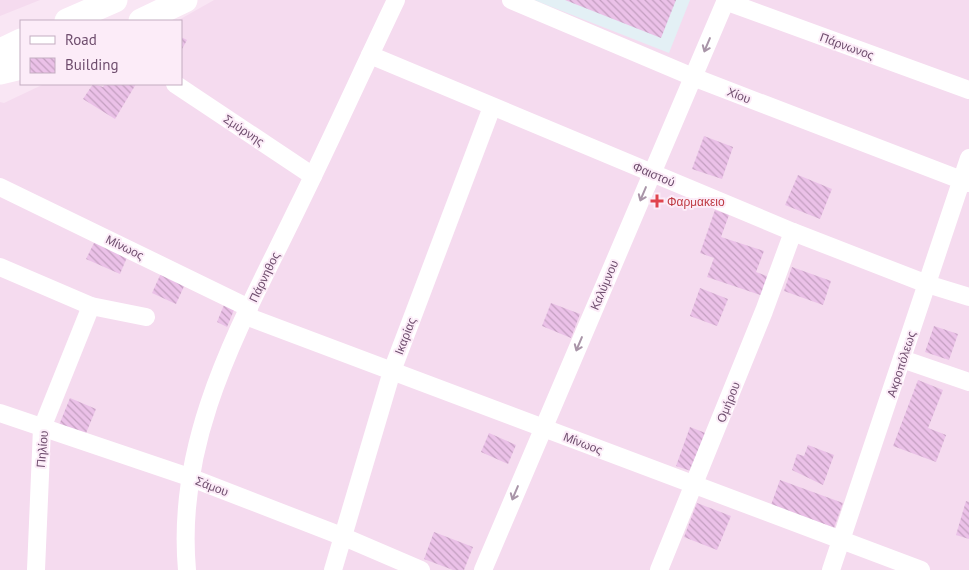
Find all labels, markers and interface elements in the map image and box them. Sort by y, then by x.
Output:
legend [20,20,182,85]
street label: Πάρνωνος [818,29,876,63]
text: Road [65,30,97,49]
one-way arrow [701,37,711,52]
text: Building [65,55,119,74]
street label: Χίου [725,84,753,106]
street label: Σμύρνης [221,111,267,149]
street label: Φαιστού [631,158,677,190]
one-way arrow [637,186,647,201]
place label: Φαρμακειο [667,194,725,209]
marker: Φαρμακειο [651,195,663,207]
street label: Μίνωος [104,231,147,263]
street label: Πάρνηθος [245,249,283,305]
street label: Καλύμνου [587,258,621,312]
street label: Ικαρίας [391,315,419,357]
street label: Ακροπόλεως [883,329,919,399]
one-way arrow [574,336,584,351]
street label: Ομήρου [713,379,743,425]
street label: Μίνωος [561,429,605,457]
street label: Πηλίου [33,430,51,468]
street label: Σάμου [193,473,231,499]
one-way arrow [510,485,520,500]

